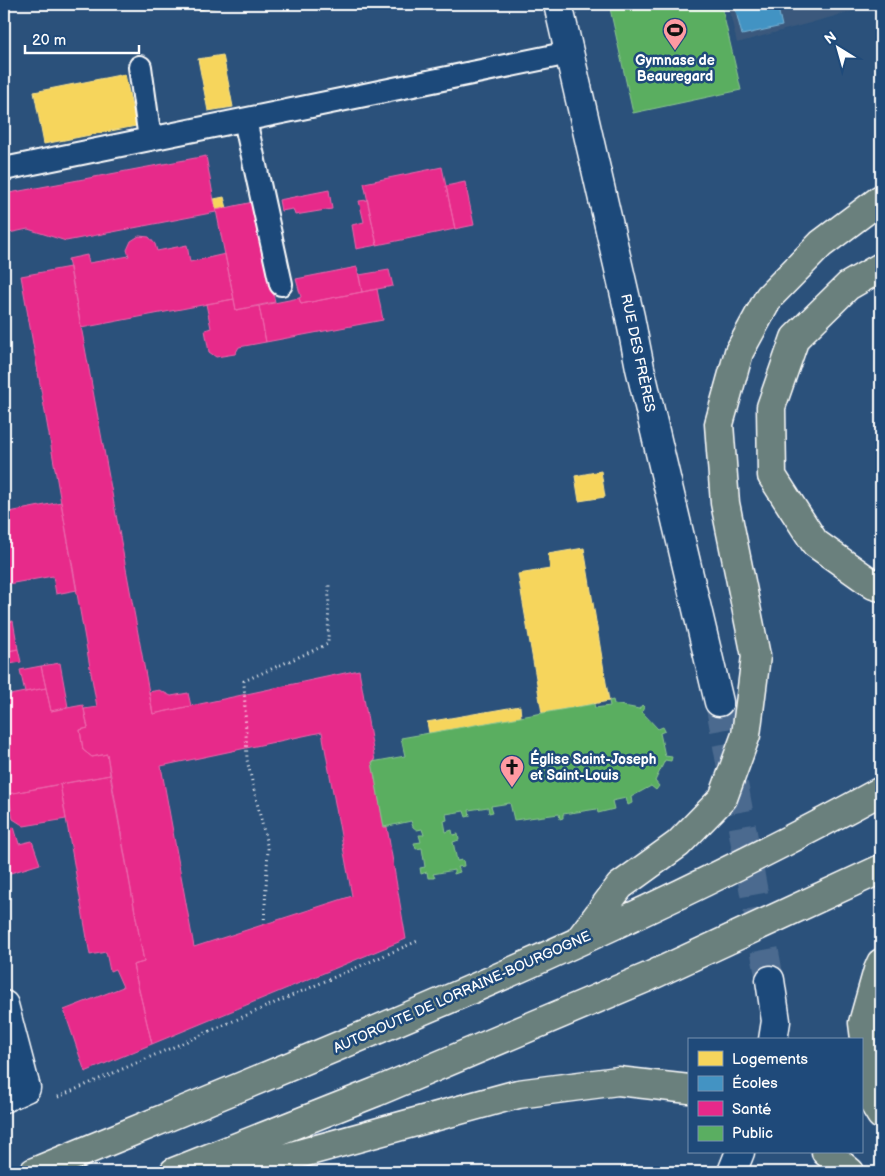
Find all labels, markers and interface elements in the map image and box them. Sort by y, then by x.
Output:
sports icon: Gymnase de Beauregard [662,17,688,51]
scale bar [25,22,139,54]
north arrow [812,22,862,72]
text: N [821,28,840,48]
text: 20 m [32,31,66,50]
place label: Gymnase de Beauregard [635,52,715,85]
street label: RUE DES FRÈRES [617,292,660,414]
place label: Église Saint-Joseph et Saint-Louis [530,749,657,784]
church icon: Église Saint-Joseph et Saint-Louis [499,754,525,788]
street label: AUTOROUTE DE LORRAINE-BOURGOGNE [331,927,593,1057]
legend [688,1038,862,1154]
text: Logements [732,1050,808,1069]
text: Écoles [732,1074,778,1093]
text: Santé [732,1100,771,1119]
text: Public [732,1124,773,1143]

